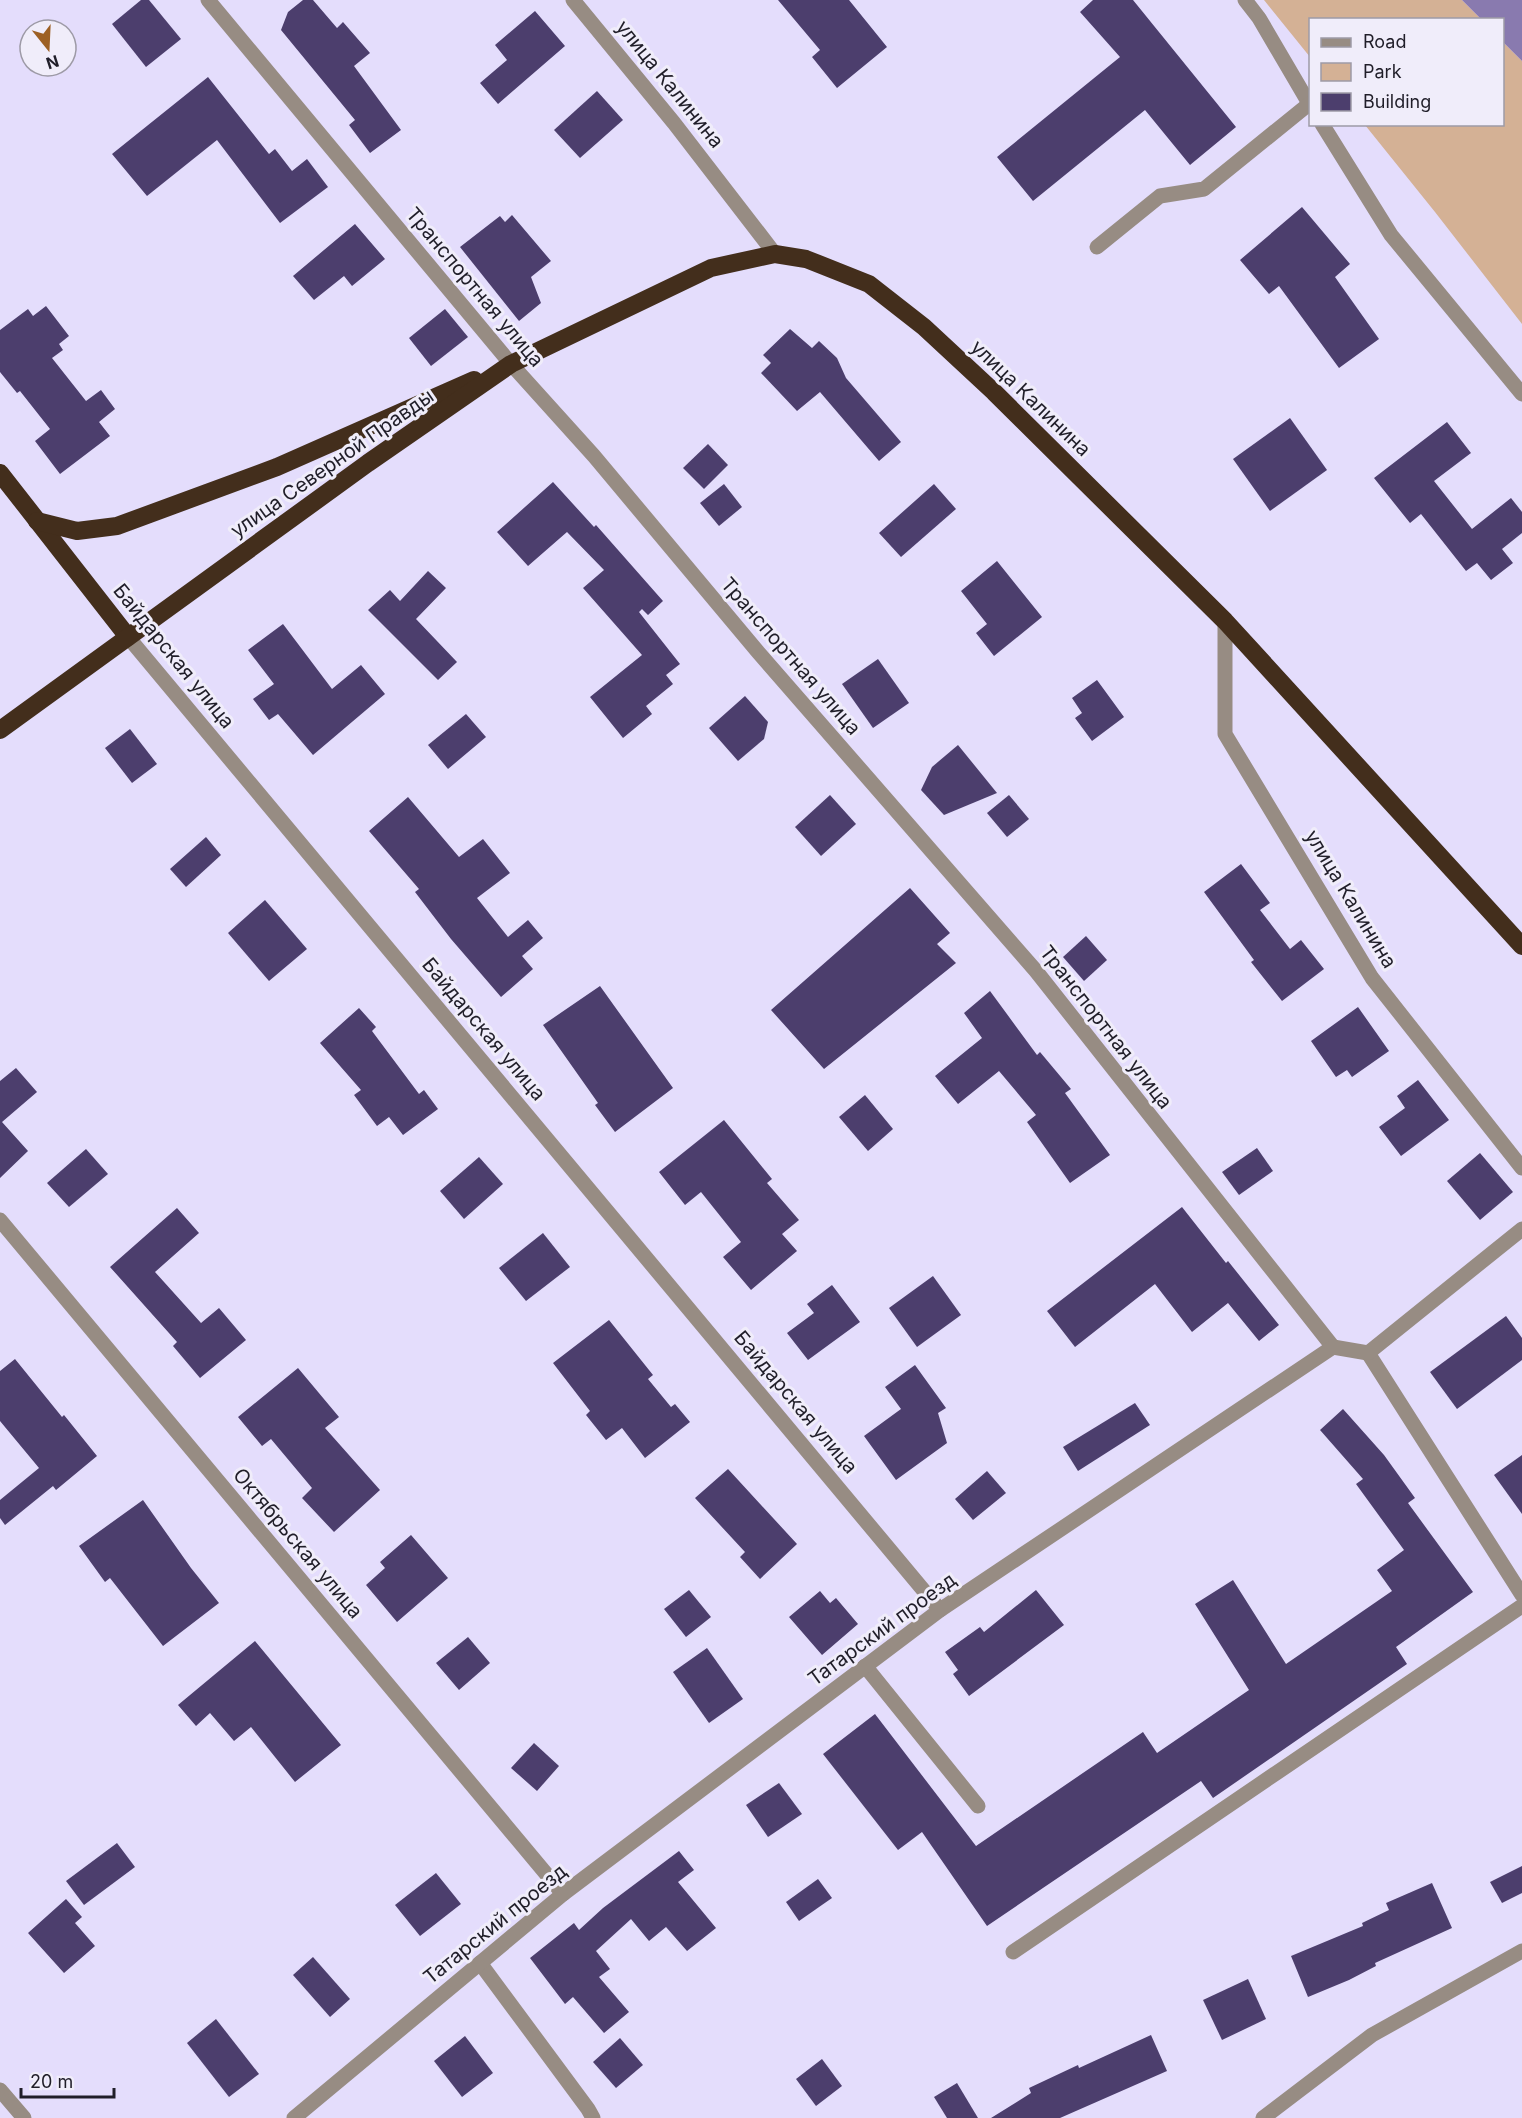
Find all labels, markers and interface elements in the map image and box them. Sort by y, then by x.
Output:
street label: улица Калинина [611,15,729,153]
north arrow [18,18,78,78]
legend [1309,18,1504,126]
text: Road [1363,31,1406,52]
text: N [44,51,62,74]
text: Park [1363,61,1402,82]
text: Building [1363,91,1431,112]
street label: Транспортная улица [401,202,549,372]
street label: улица Калинина [966,335,1096,461]
street label: улица Северной Правды [226,384,438,542]
street label: Транспортная улица [716,572,866,740]
street label: Байдарская улица [108,579,240,733]
street label: улица Калинина [1300,825,1402,973]
street label: Транспортная улица [1035,940,1177,1114]
street label: Байдарская улица [417,953,551,1105]
street label: Байдарская улица [729,1326,863,1478]
street label: Октябрьская улица [228,1463,368,1623]
street label: Татарский проезд [803,1567,961,1691]
street label: Татарский проезд [419,1859,571,1989]
scale bar [21,2061,114,2099]
text: 20 m [30,2071,73,2092]

